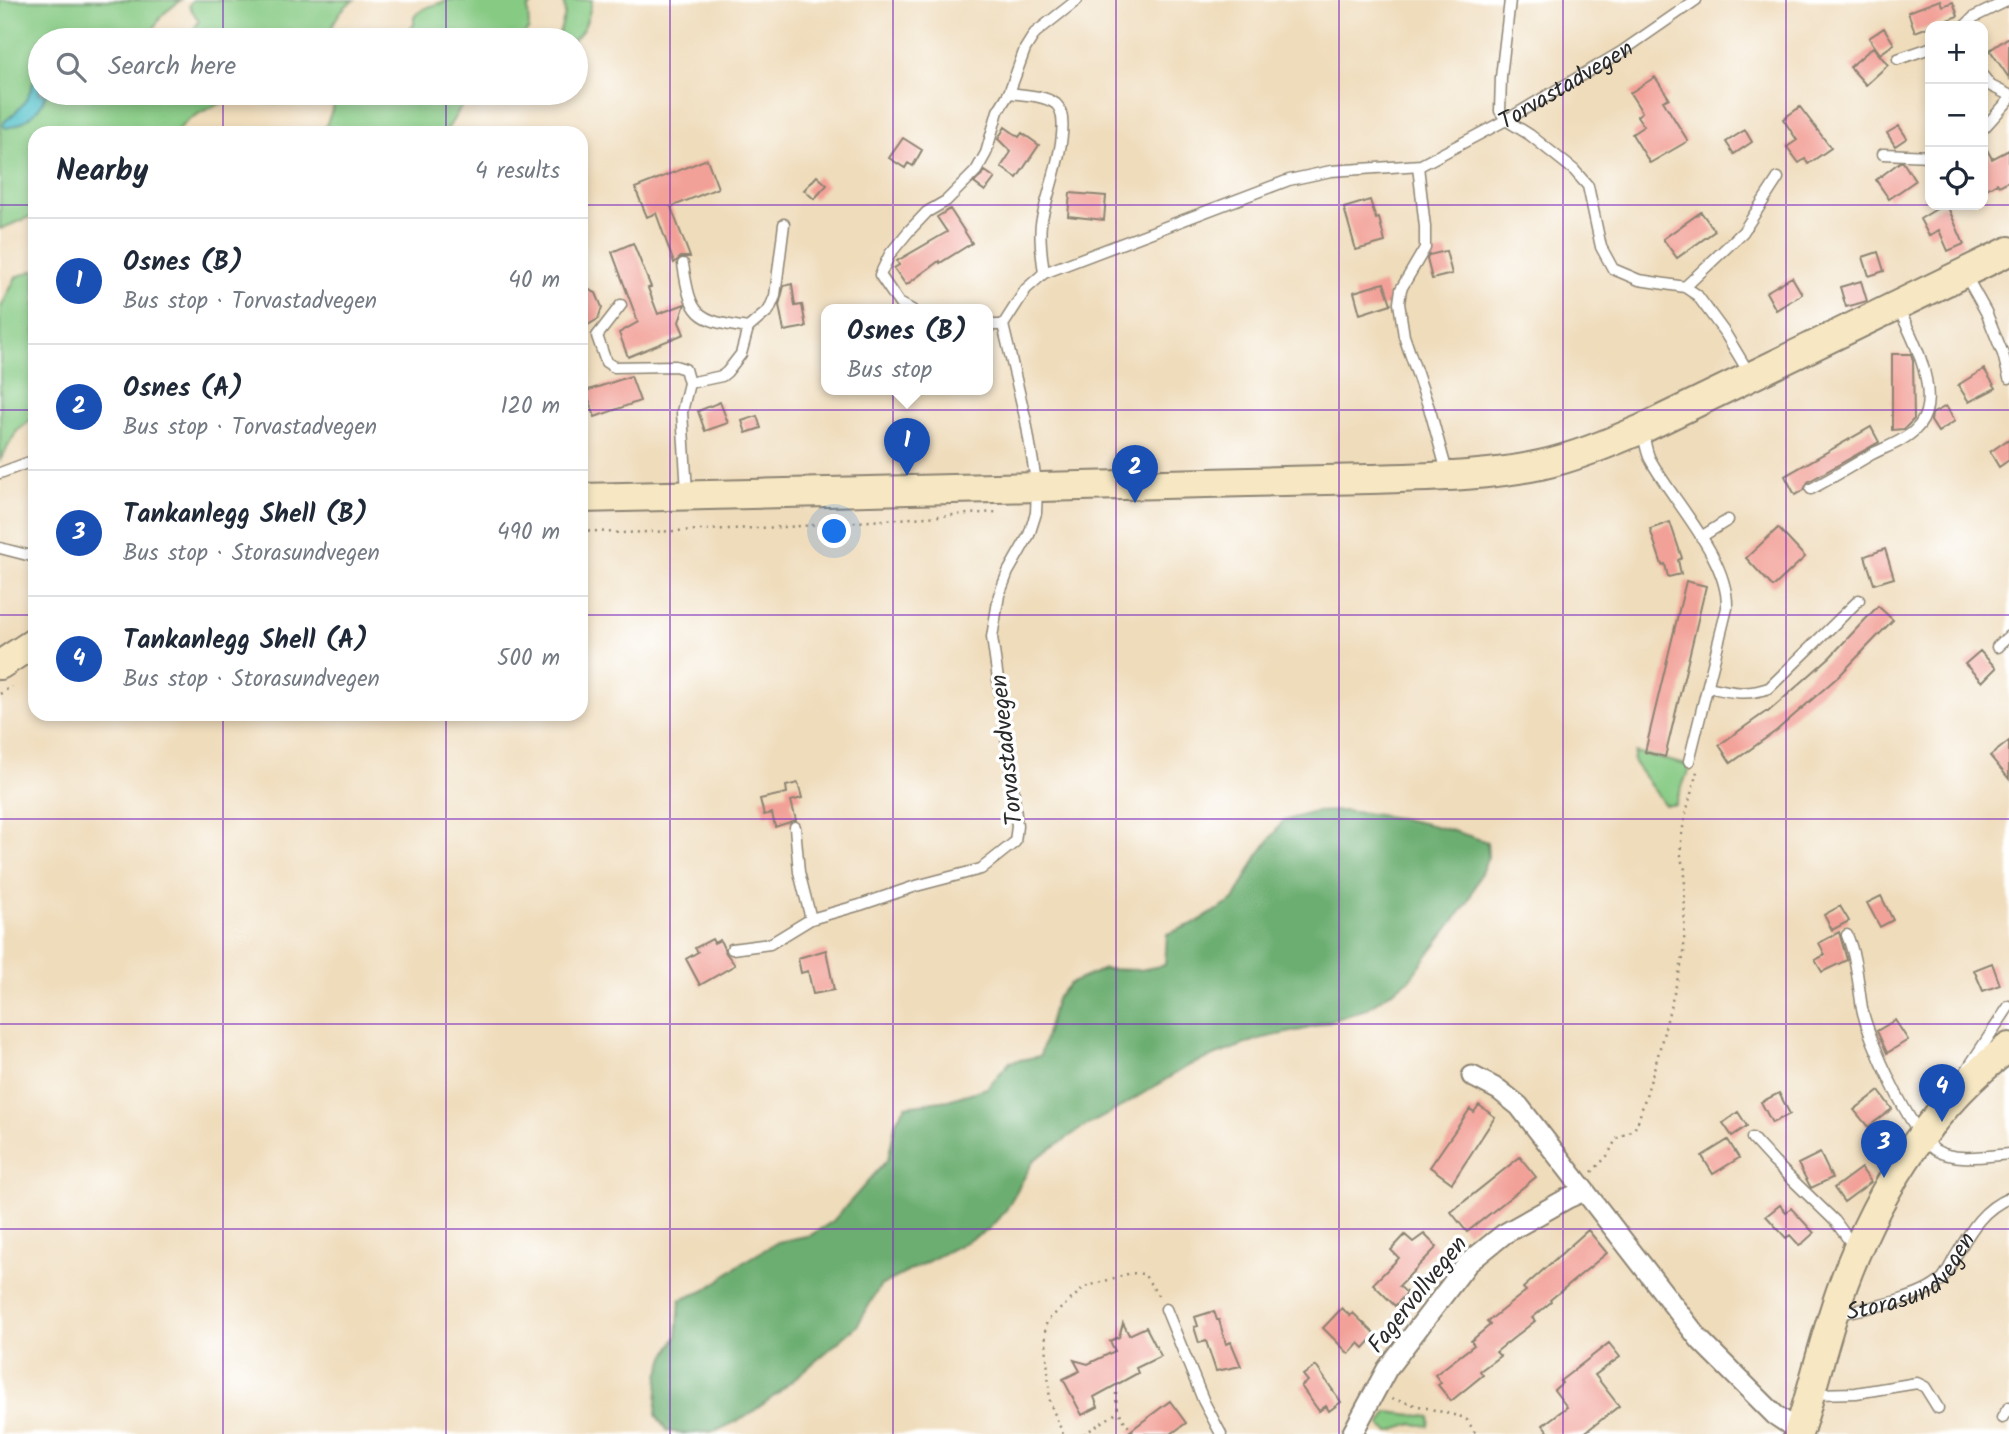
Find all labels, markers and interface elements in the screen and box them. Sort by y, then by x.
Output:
map controls [1925,21,1988,210]
button: + [1925,21,1988,84]
search box [28,28,588,105]
street label: Torvastadvegen [1492,31,1643,142]
text: Search here [108,46,236,88]
icon: search [52,48,90,86]
button: − [1925,84,1988,147]
button: locate [1925,147,1988,210]
text: Nearby [56,148,148,196]
text: 4 results [475,154,560,190]
text: Osnes (B) [123,242,243,284]
text: 1 [76,263,82,299]
text: 40 m [508,263,560,299]
text: Bus stop · Torvastadvegen [123,284,377,320]
popup [821,304,993,395]
text: Osnes (B) [847,311,967,353]
text: Bus stop [847,353,932,389]
text: Osnes (A) [123,368,243,410]
text: 2 [72,389,86,425]
text: 120 m [500,389,560,425]
text: Bus stop · Torvastadvegen [123,410,377,446]
pin: 1 [884,418,930,476]
pin: 2 [1112,445,1158,503]
text: Tankanlegg Shell (B) [123,494,368,536]
your location [817,514,851,548]
text: 3 [73,515,85,551]
text: 490 m [497,515,560,551]
text: Bus stop · Storasundvegen [123,536,380,572]
text: Tankanlegg Shell (A) [123,620,368,662]
text: 4 [73,641,85,677]
text: 500 m [497,641,560,677]
text: Bus stop · Storasundvegen [123,662,380,698]
street label: Torvastadvegen [980,672,1035,827]
pin: 4 [1919,1064,1965,1122]
pin: 3 [1861,1120,1907,1178]
street label: Storasundvegen [1843,1225,1987,1333]
street label: Fagervollvegen [1358,1227,1478,1363]

